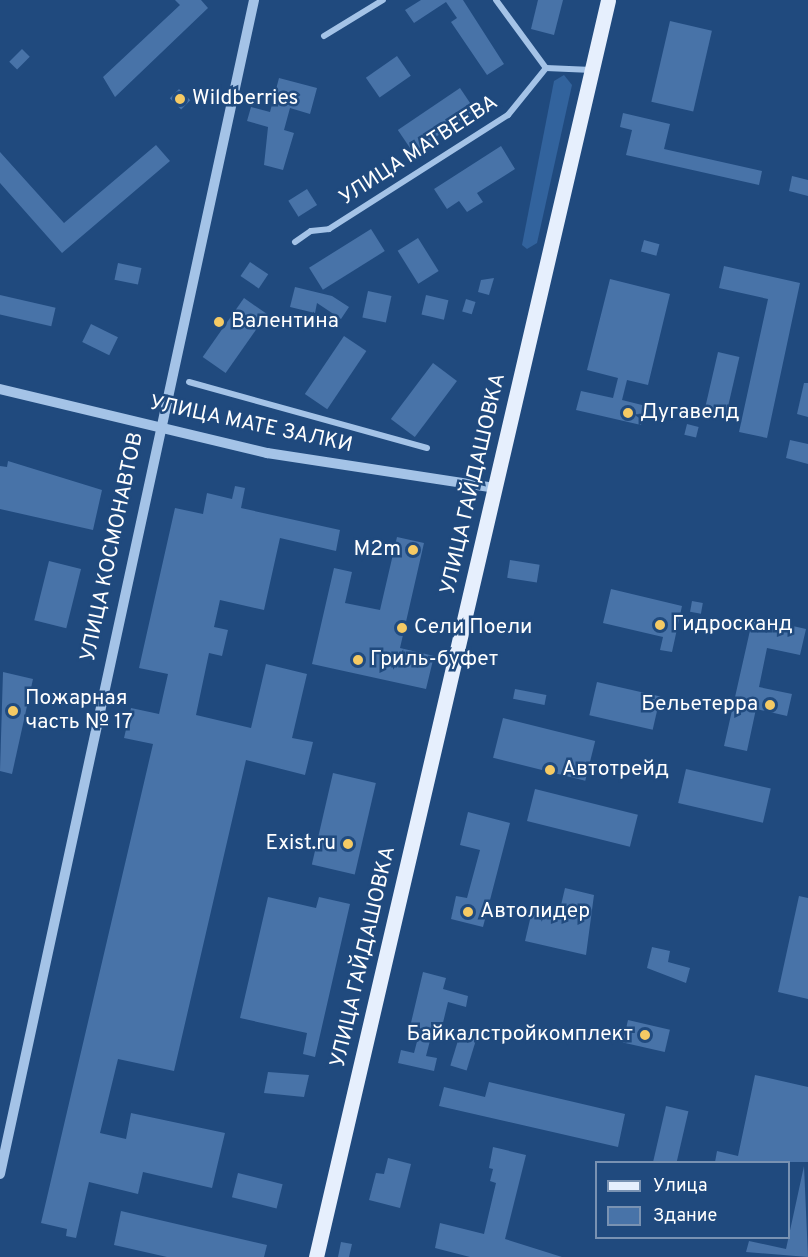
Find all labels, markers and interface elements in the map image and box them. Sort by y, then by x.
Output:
place label: Wildberries [192,86,298,112]
street label: УЛИЦА МАТВЕЕВА [335,90,503,212]
marker: Wildberries [173,92,187,106]
place label: Валентина [231,309,339,335]
marker: Валентина [212,315,226,329]
street label: УЛИЦА ГАЙДАШОВКА [436,371,512,597]
street label: УЛИЦА МАТЕ ЗАЛКИ [147,391,355,459]
place label: Дугавелд [640,400,740,426]
marker: Дугавелд [621,406,635,420]
street label: УЛИЦА КОСМОНАВТОВ [76,430,150,664]
place label: М2m [353,537,401,563]
marker: М2m [406,543,420,557]
place label: Гидросканд [672,612,793,638]
place label: Сели Поели [414,615,532,641]
marker: Гидросканд [653,618,667,632]
marker: Сели Поели [395,621,409,635]
place label: Гриль-буфет [370,647,498,673]
marker: Гриль-буфет [351,653,365,667]
place label: Пожарная часть № 17 [25,686,133,736]
place label: Бельетерра [641,692,758,718]
marker: Бельетерра [763,698,777,712]
marker: Пожарная часть № 17 [6,704,20,718]
place label: Автотрейд [562,757,669,783]
marker: Автотрейд [543,763,557,777]
place label: Exist.ru [266,831,336,857]
marker: Exist.ru [341,837,355,851]
street label: УЛИЦА ГАЙДАШОВКА [326,844,402,1070]
place label: Автолидер [480,899,590,925]
marker: Автолидер [461,905,475,919]
place label: Байкалстройкомплект [406,1022,633,1048]
marker: Байкалстройкомплект [638,1028,652,1042]
legend [595,1161,790,1239]
text: Улица [653,1175,707,1198]
text: Здание [653,1205,717,1228]

